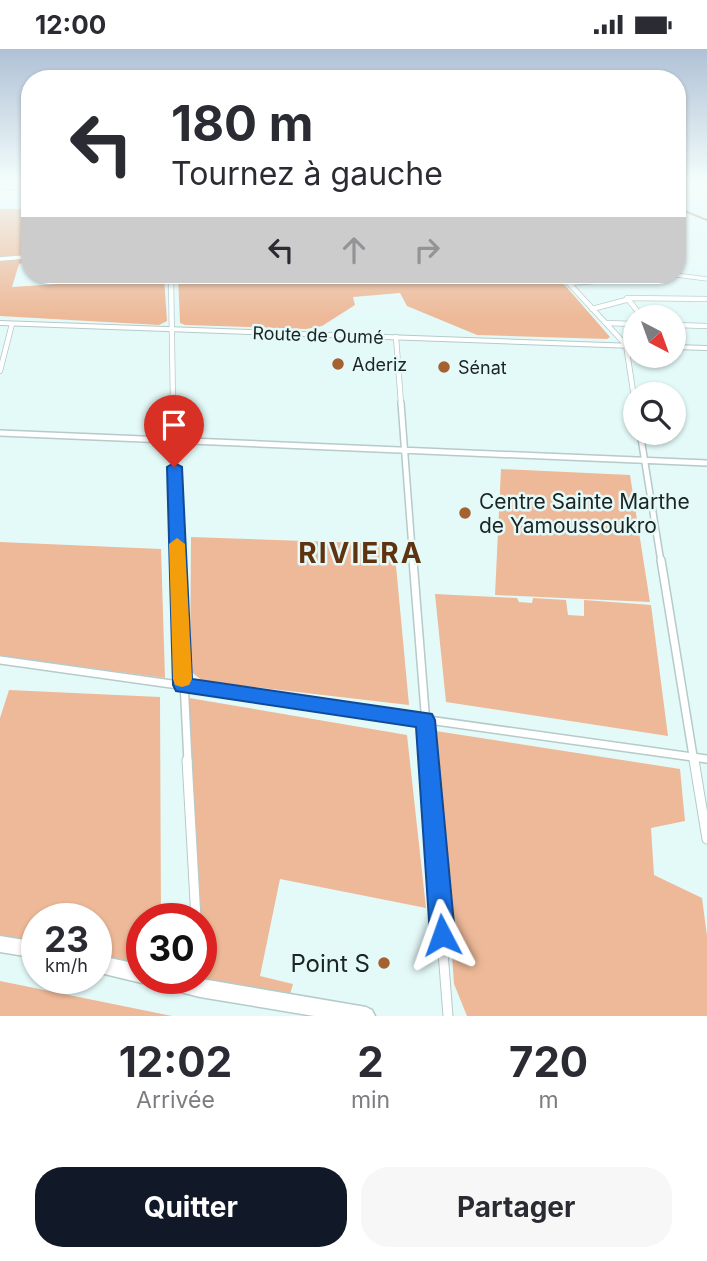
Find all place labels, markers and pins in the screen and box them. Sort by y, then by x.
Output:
place label: Aderiz [352,354,407,375]
marker: Aderiz [330,356,346,372]
place label: Sénat [458,357,507,378]
marker: Sénat [436,359,452,375]
pin [144,395,204,467]
place label: Centre Sainte Marthe de Yamoussoukro [479,489,690,538]
marker: Centre Sainte Marthe de Yamoussoukro [457,505,473,521]
place label: Point S [290,949,370,978]
marker: Point S [376,955,392,971]

